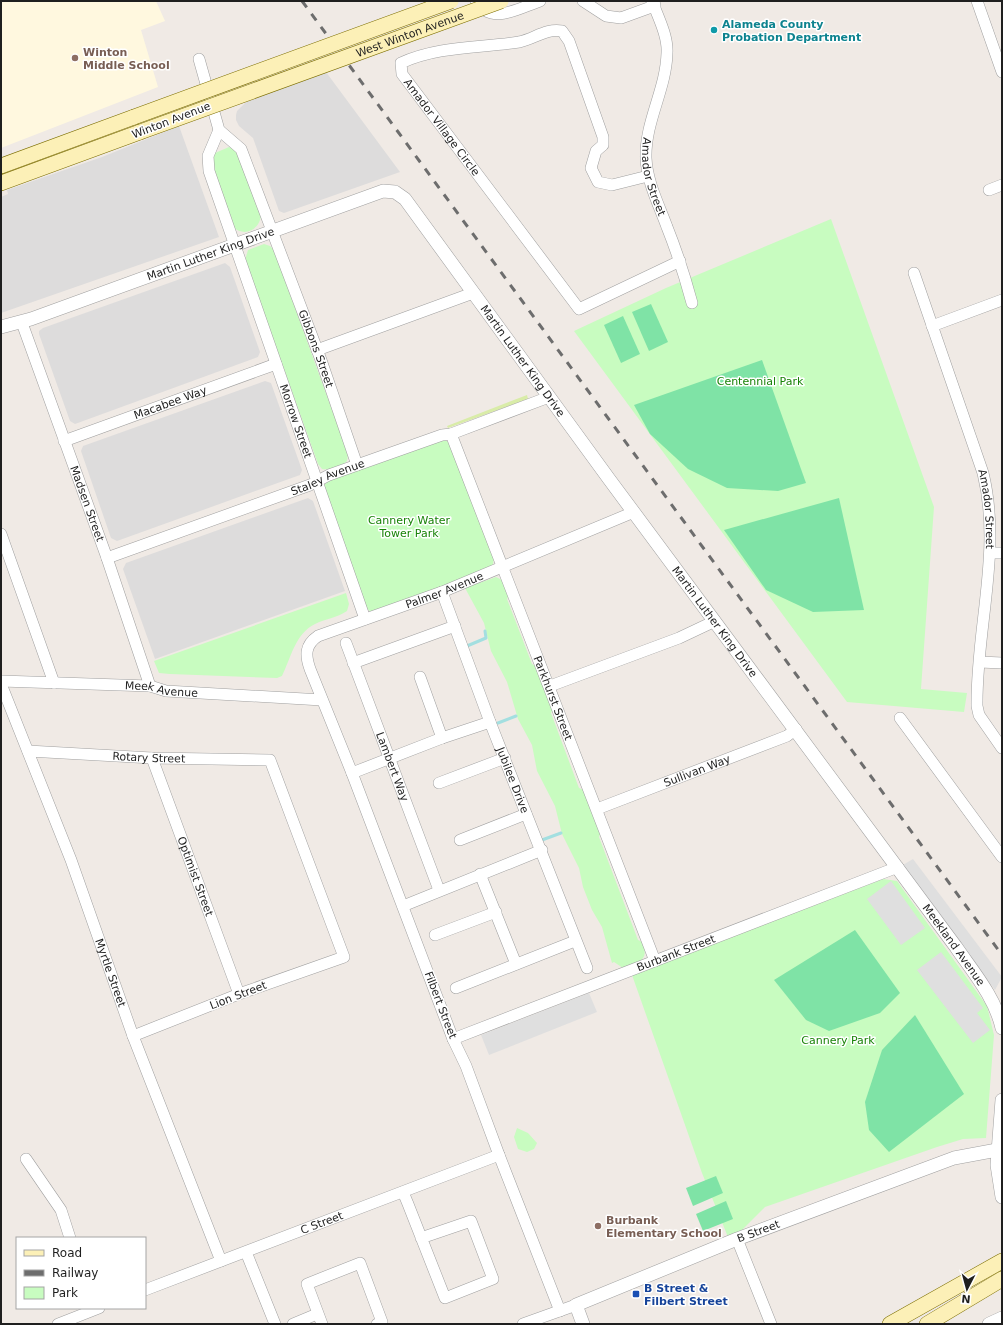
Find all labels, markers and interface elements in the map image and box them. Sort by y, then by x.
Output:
street label: West Winton Avenue [354,9,466,60]
place label: Alameda County Probation Department [722,18,861,44]
marker: Alameda County Probation Department [709,25,719,35]
place label: Winton Middle School [83,46,170,72]
marker: Winton Middle School [70,53,80,63]
street label: Amador Village Circle [401,76,483,179]
street label: Winton Avenue [130,99,212,141]
street label: Amador Street [639,137,668,219]
street label: Martin Luther King Drive [145,225,276,283]
street label: Martin Luther King Drive [478,303,568,420]
street label: Gibbons Street [295,308,336,390]
park label: Centennial Park [717,375,804,388]
street label: Morrow Street [277,382,315,461]
street label: Macabee Way [132,384,209,422]
street label: Staley Avenue [289,457,367,498]
street label: Madsen Street [67,464,107,544]
street label: Amador Street [975,468,996,550]
park label: Cannery Water Tower Park [368,514,451,540]
street label: Martin Luther King Drive [669,564,760,680]
street label: Palmer Avenue [404,569,486,611]
street label: Parkhurst Street [531,654,575,743]
street label: Meek Avenue [125,679,199,700]
street label: Lambert Way [373,730,411,804]
street label: Jubilee Drive [493,744,531,815]
street label: Rotary Street [112,750,186,766]
street label: Sullivan Way [662,752,733,790]
street label: Optimist Street [175,835,216,919]
street label: Meekland Avenue [920,902,987,989]
street label: Burbank Street [635,932,718,974]
street label: Myrtle Street [92,937,129,1010]
street label: Filbert Street [422,970,460,1041]
street label: Lion Street [208,978,269,1012]
park label: Cannery Park [801,1034,875,1047]
street label: C Street [299,1209,346,1237]
place label: Burbank Elementary School [606,1214,722,1240]
street label: B Street [735,1217,782,1245]
marker: Burbank Elementary School [593,1221,603,1231]
legend [16,1237,146,1309]
text: Road [52,1246,82,1260]
text: Railway [52,1266,98,1280]
north arrow [947,1269,987,1309]
place label: B Street & Filbert Street [644,1282,728,1308]
text: Park [52,1286,78,1300]
marker: B Street & Filbert Street [631,1289,641,1299]
text: N [961,1292,971,1305]

